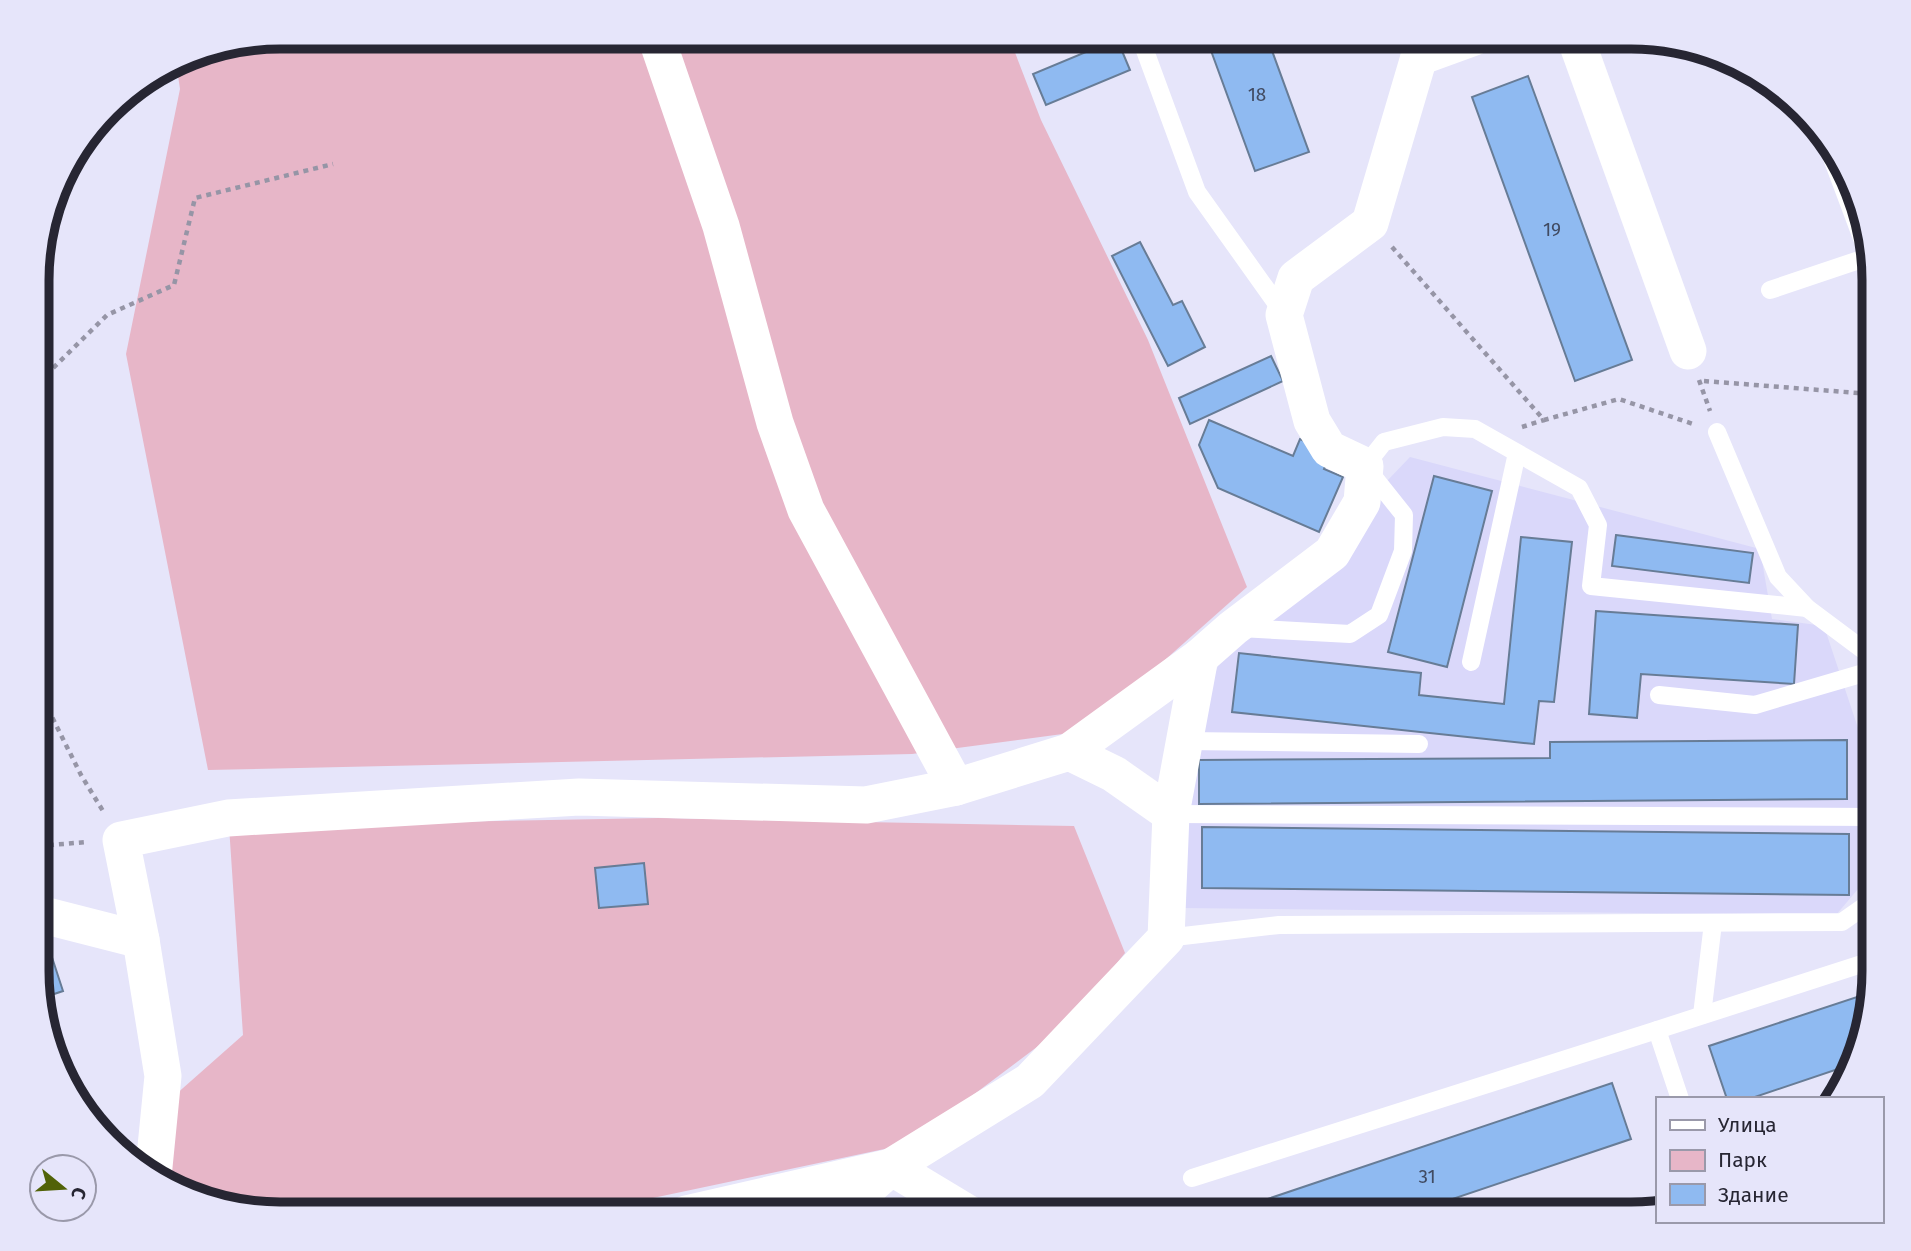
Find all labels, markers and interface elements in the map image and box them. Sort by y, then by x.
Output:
house number: 18 [1248,83,1266,106]
house number: 19 [1543,218,1561,241]
legend [1656,1097,1883,1223]
text: Улица [1718,1112,1777,1138]
text: Парк [1718,1147,1767,1173]
north arrow [28,1153,98,1223]
house number: 31 [1418,1165,1436,1188]
text: Здание [1718,1182,1789,1208]
text: С [66,1184,91,1202]

